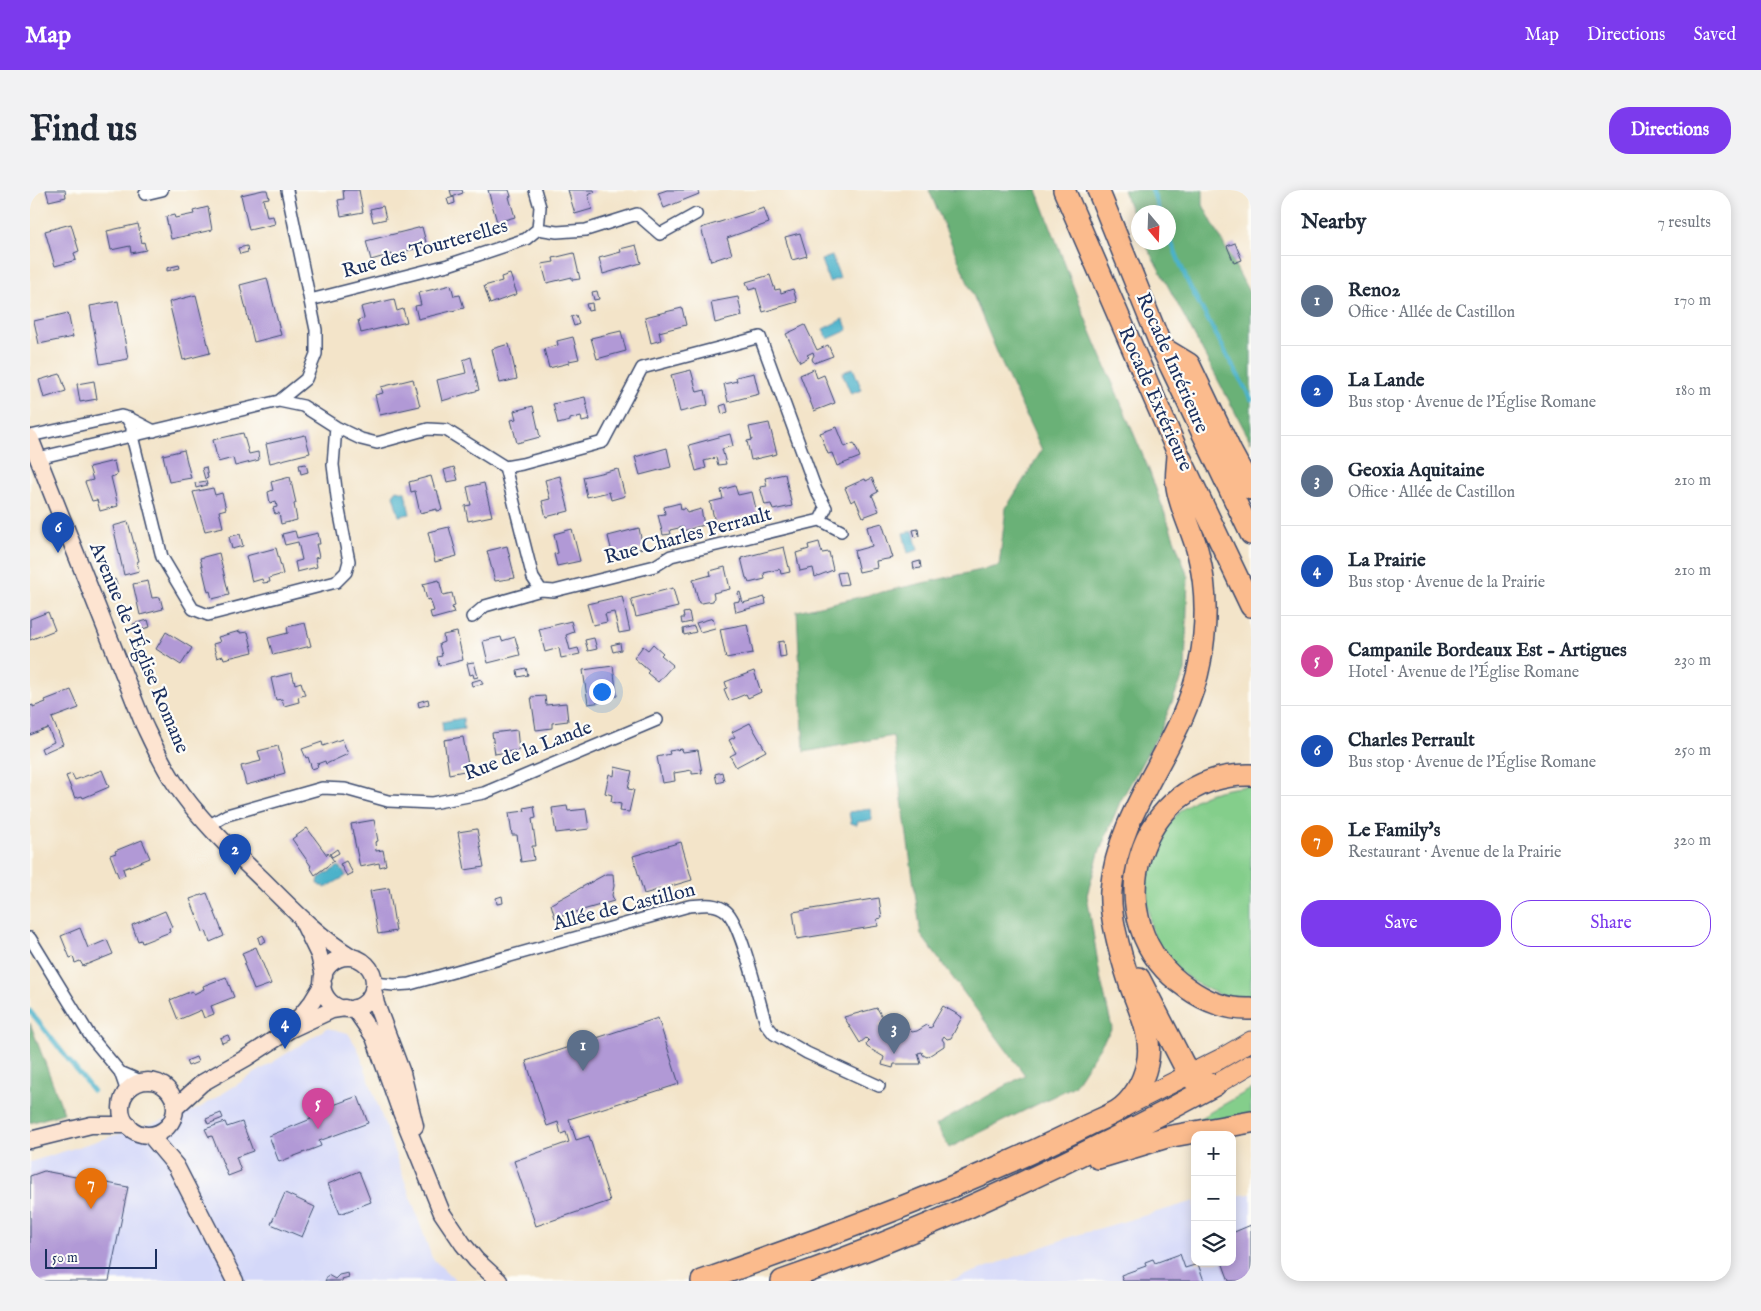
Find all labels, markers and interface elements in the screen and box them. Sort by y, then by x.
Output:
text: Map [25,20,71,51]
text: Map [1525,24,1559,47]
text: Directions [1587,24,1665,47]
text: Saved [1693,24,1736,47]
button: Directions [1609,107,1731,154]
text: Find us [30,108,137,153]
north arrow [1131,205,1176,250]
text: Nearby [1301,209,1366,236]
street label: Rue des Tourterelles [339,213,511,285]
text: 7 results [1657,213,1711,233]
text: Reno2 [1348,279,1400,303]
street label: Rocade Intérieure [1130,289,1214,437]
text: 1 [1314,291,1320,311]
text: 170 m [1674,291,1711,311]
text: Office · Allée de Castillon [1348,303,1515,323]
street label: Rocade Extérieure [1112,323,1198,475]
text: La Lande [1348,369,1425,393]
text: 2 [1313,381,1321,401]
text: 180 m [1675,381,1711,401]
text: Bus stop · Avenue de l'Église Romane [1348,393,1596,413]
text: Geoxia Aquitaine [1348,459,1484,483]
text: 3 [1314,471,1320,491]
text: 210 m [1674,471,1711,491]
text: Office · Allée de Castillon [1348,483,1515,503]
street label: Rue Charles Perrault [601,502,775,570]
pin: 6 [42,512,74,553]
street label: Avenue de l'Église Romane [83,538,195,757]
text: La Prairie [1348,549,1426,573]
text: 4 [1313,561,1321,581]
text: 210 m [1674,561,1711,581]
text: Bus stop · Avenue de la Prairie [1348,573,1545,593]
text: Campanile Bordeaux Est - Artigues [1348,639,1627,663]
text: 5 [1314,651,1320,671]
text: 230 m [1674,651,1711,671]
text: Hotel · Avenue de l'Église Romane [1348,663,1579,683]
your location [589,679,615,705]
street label: Rue de la Lande [460,715,596,787]
text: Charles Perrault [1348,729,1475,753]
text: 6 [1314,741,1320,761]
text: 250 m [1674,741,1711,761]
text: Bus stop · Avenue de l'Église Romane [1348,753,1596,773]
text: Le Family's [1348,819,1440,843]
text: 7 [1313,831,1321,851]
text: 320 m [1674,831,1711,851]
pin: 2 [219,834,251,875]
text: Restaurant · Avenue de la Prairie [1348,843,1561,863]
street label: Allée de Castillon [549,877,698,937]
button: Save [1301,900,1501,947]
button: Share [1511,900,1711,947]
pin: 4 [269,1008,301,1049]
pin: 3 [878,1013,910,1054]
pin: 1 [567,1030,599,1071]
pin: 5 [302,1088,334,1129]
map controls [1191,1131,1236,1266]
button: + [1191,1131,1236,1176]
pin: 7 [75,1168,107,1209]
button: − [1191,1176,1236,1221]
button: layers [1191,1221,1236,1266]
scale bar [45,1246,158,1269]
text: 50 m [52,1249,78,1267]

